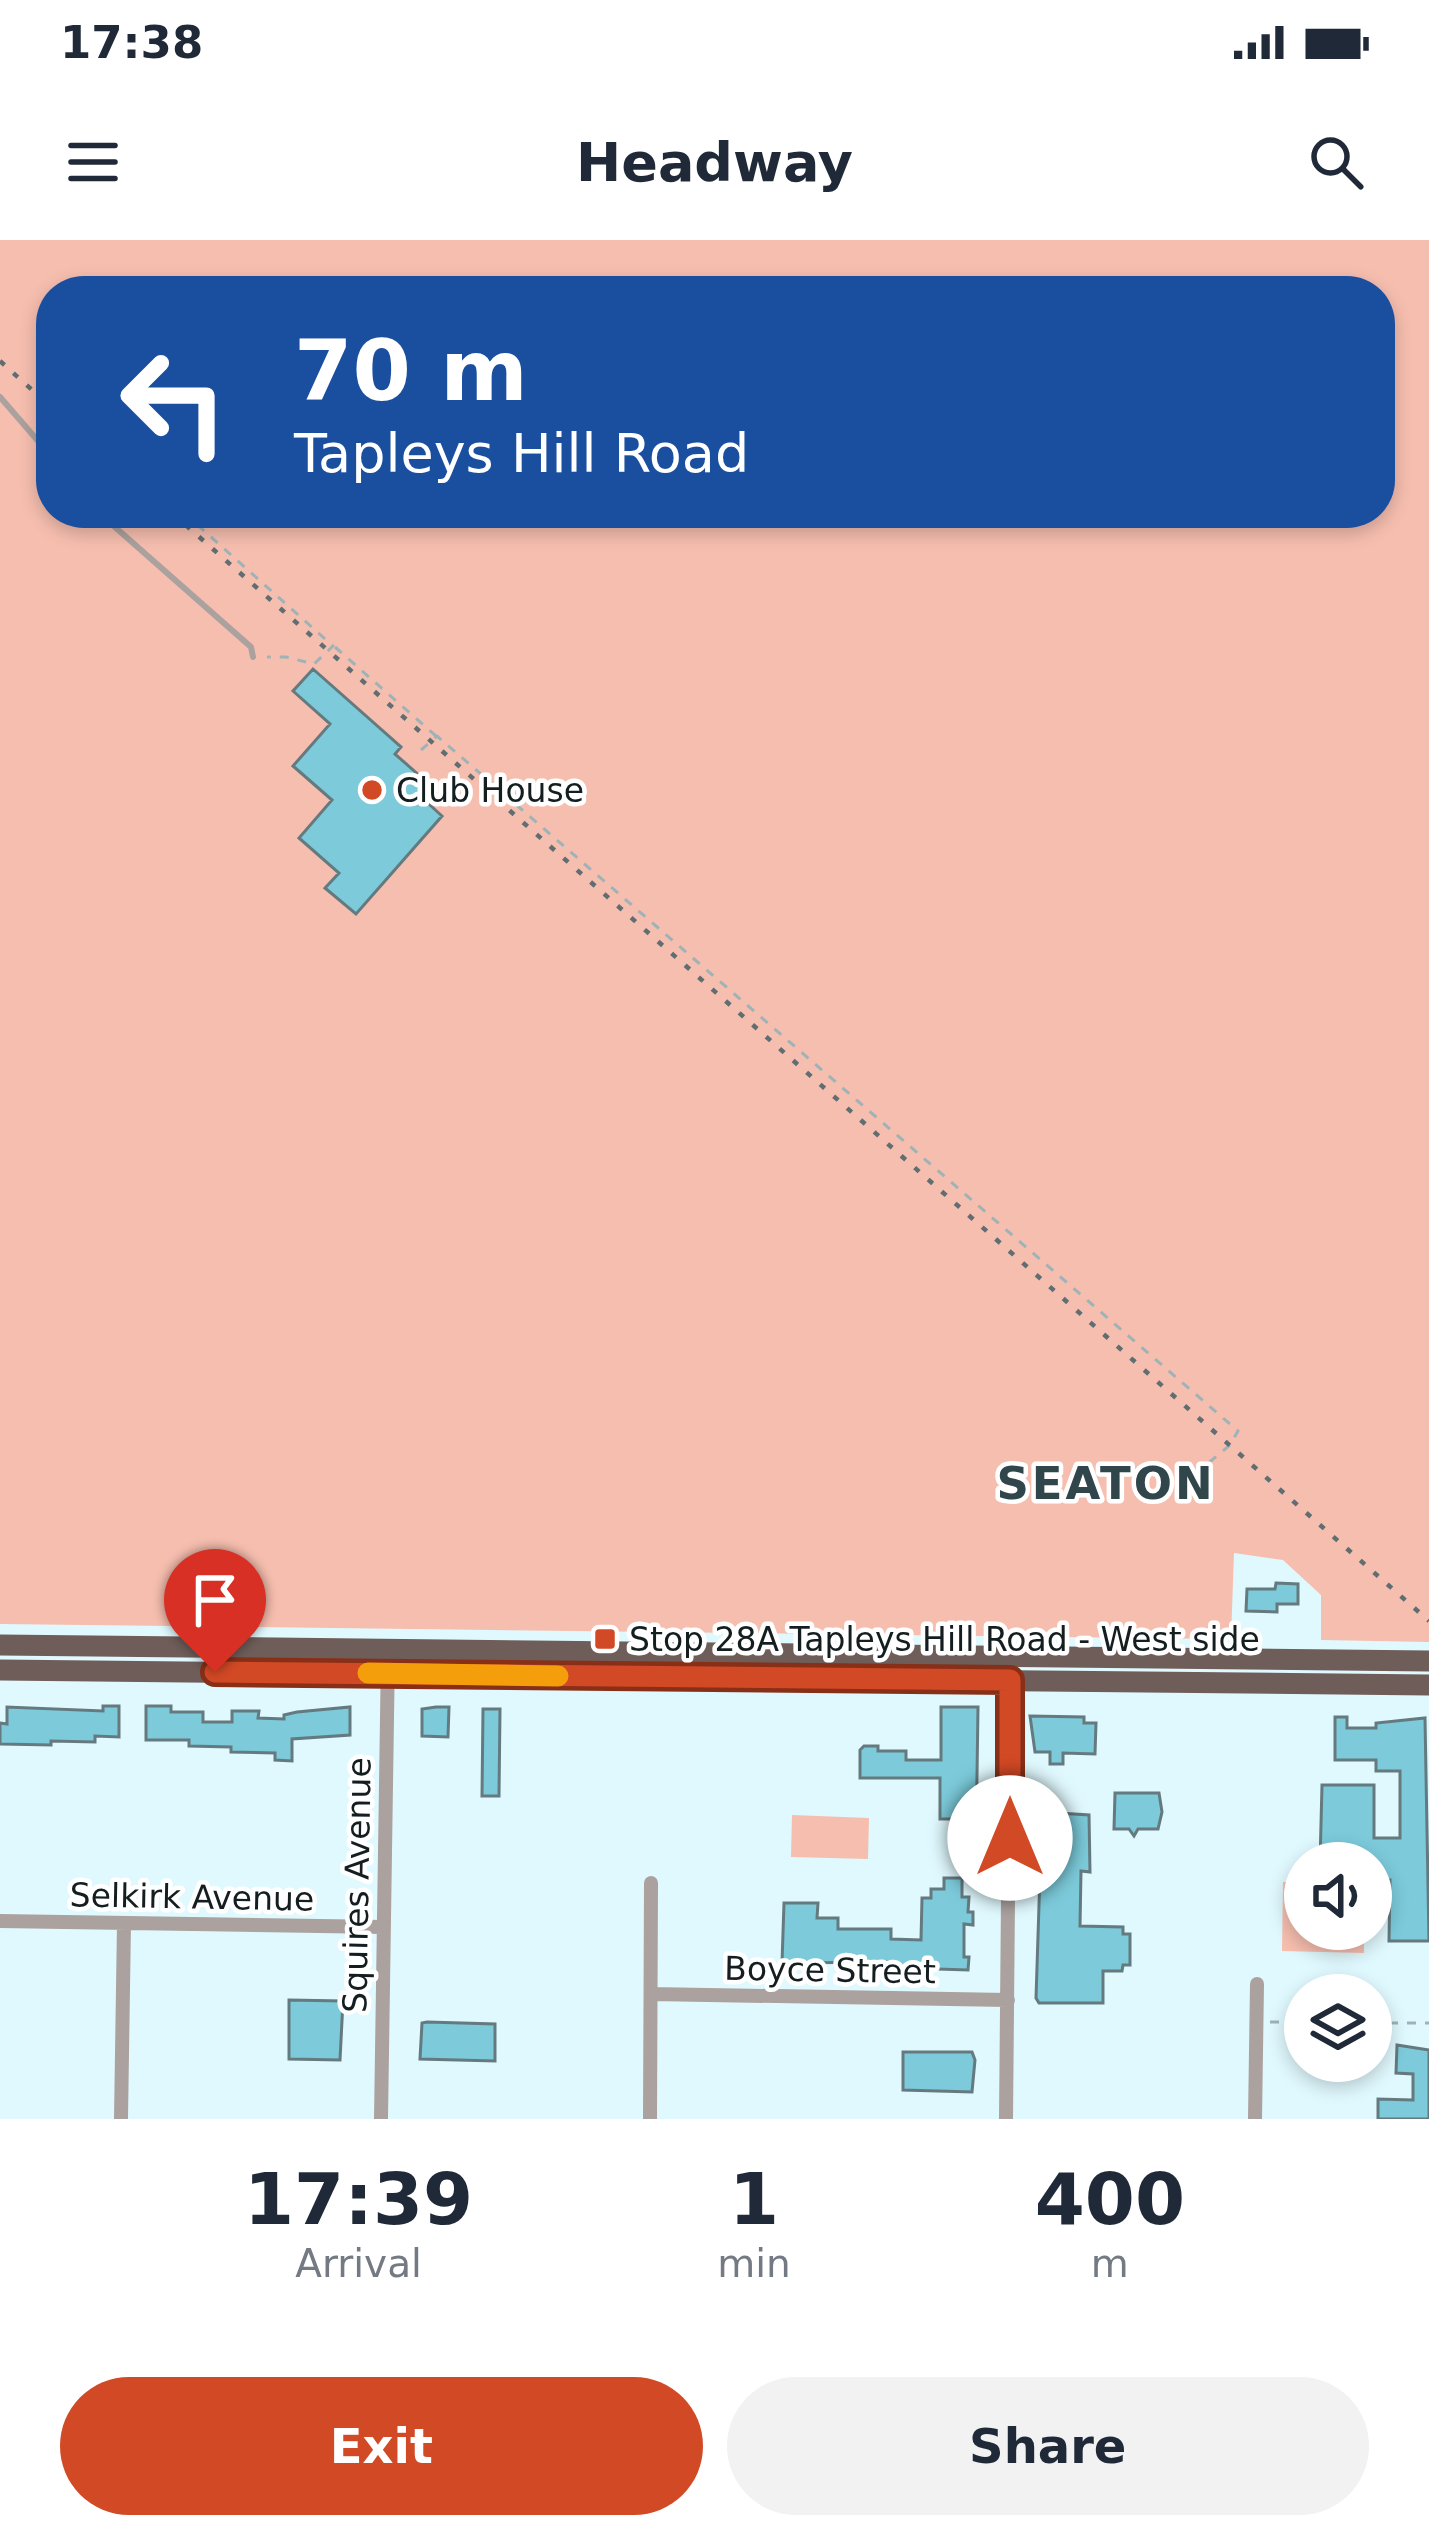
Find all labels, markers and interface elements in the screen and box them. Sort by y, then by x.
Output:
text: 17:38 [60,16,203,69]
icon: menu [60,129,126,195]
icon: search [1303,129,1369,195]
text: Headway [576,131,853,194]
text: 70 m [294,322,528,420]
icon: left [96,324,252,480]
text: Tapleys Hill Road [294,422,749,485]
place label: Club House [396,771,584,810]
marker: Club House [359,777,385,803]
district label: SEATON [996,1457,1216,1510]
pin [164,1549,266,1672]
icon: arrive [182,1567,248,1633]
place label: Stop 28A Tapleys Hill Road - West side [629,1620,1260,1659]
marker: Stop 28A Tapleys Hill Road - West side [592,1626,618,1652]
street label: Squires Avenue [335,1757,379,2013]
position arrow [947,1775,1073,1901]
map controls [1284,1842,1392,2082]
button: sound [1284,1842,1392,1950]
street label: Selkirk Avenue [69,1875,315,1919]
street label: Boyce Street [724,1949,936,1991]
button: layers [1284,1974,1392,2082]
text: 17:39 [244,2157,473,2241]
text: 1 [729,2157,779,2241]
text: 400 [1035,2157,1185,2241]
text: Arrival [295,2241,422,2286]
text: min [717,2241,791,2286]
text: m [1091,2241,1129,2286]
button: Exit [60,2377,703,2515]
button: Share [727,2377,1369,2515]

